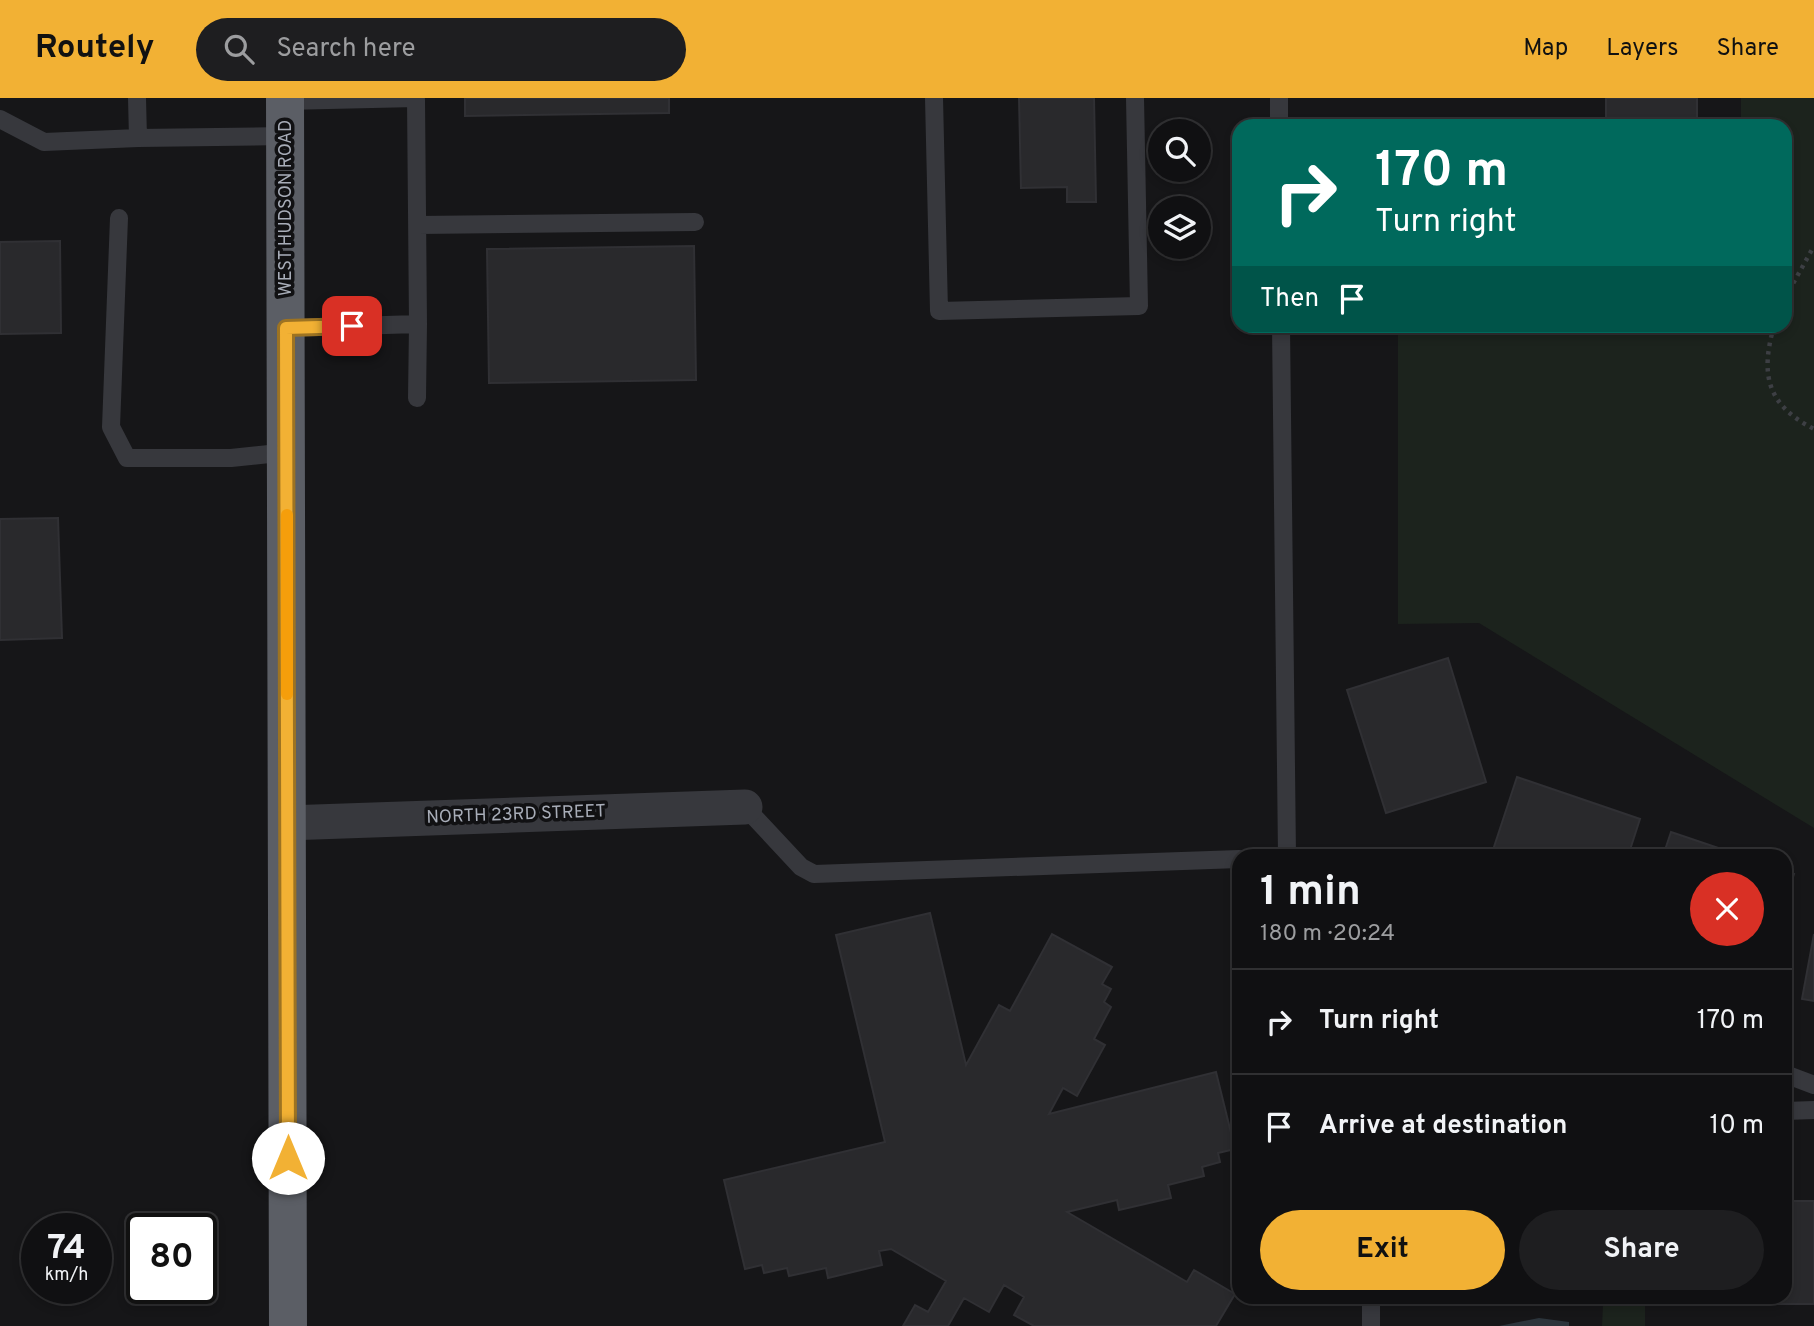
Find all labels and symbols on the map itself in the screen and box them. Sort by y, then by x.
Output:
street label: WEST HUDSON ROAD [275,120,298,296]
pin [322,296,382,356]
street label: NORTH 23RD STREET [426,800,606,830]
position arrow [251,1121,325,1195]
speed limit sign: 80 [126,1213,217,1304]

